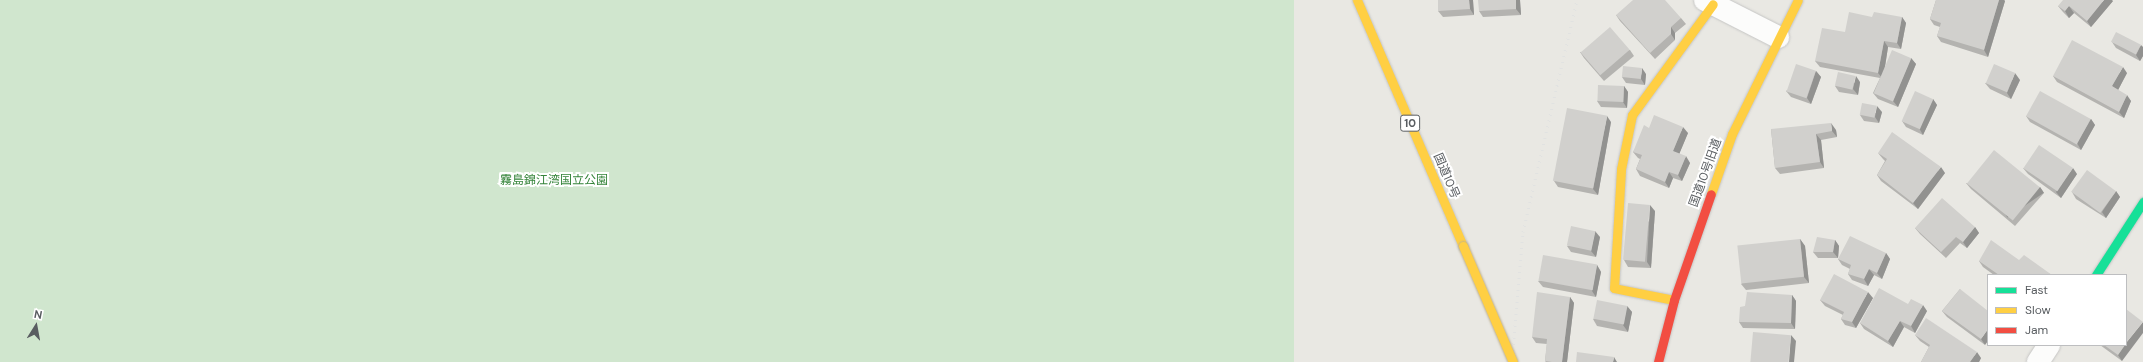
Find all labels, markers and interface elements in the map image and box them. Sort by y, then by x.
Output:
road number: 10 [1400,114,1420,132]
street label: 国道10号旧道 [1687,137,1725,209]
street label: 国道10号 [1430,151,1462,201]
park label: 霧島錦江湾国立公園 [500,174,608,188]
legend [1987,274,2127,346]
text: Fast [2025,282,2048,298]
text: Slow [2025,302,2051,318]
north arrow [16,306,56,346]
text: N [33,307,44,322]
text: Jam [2025,322,2048,338]

